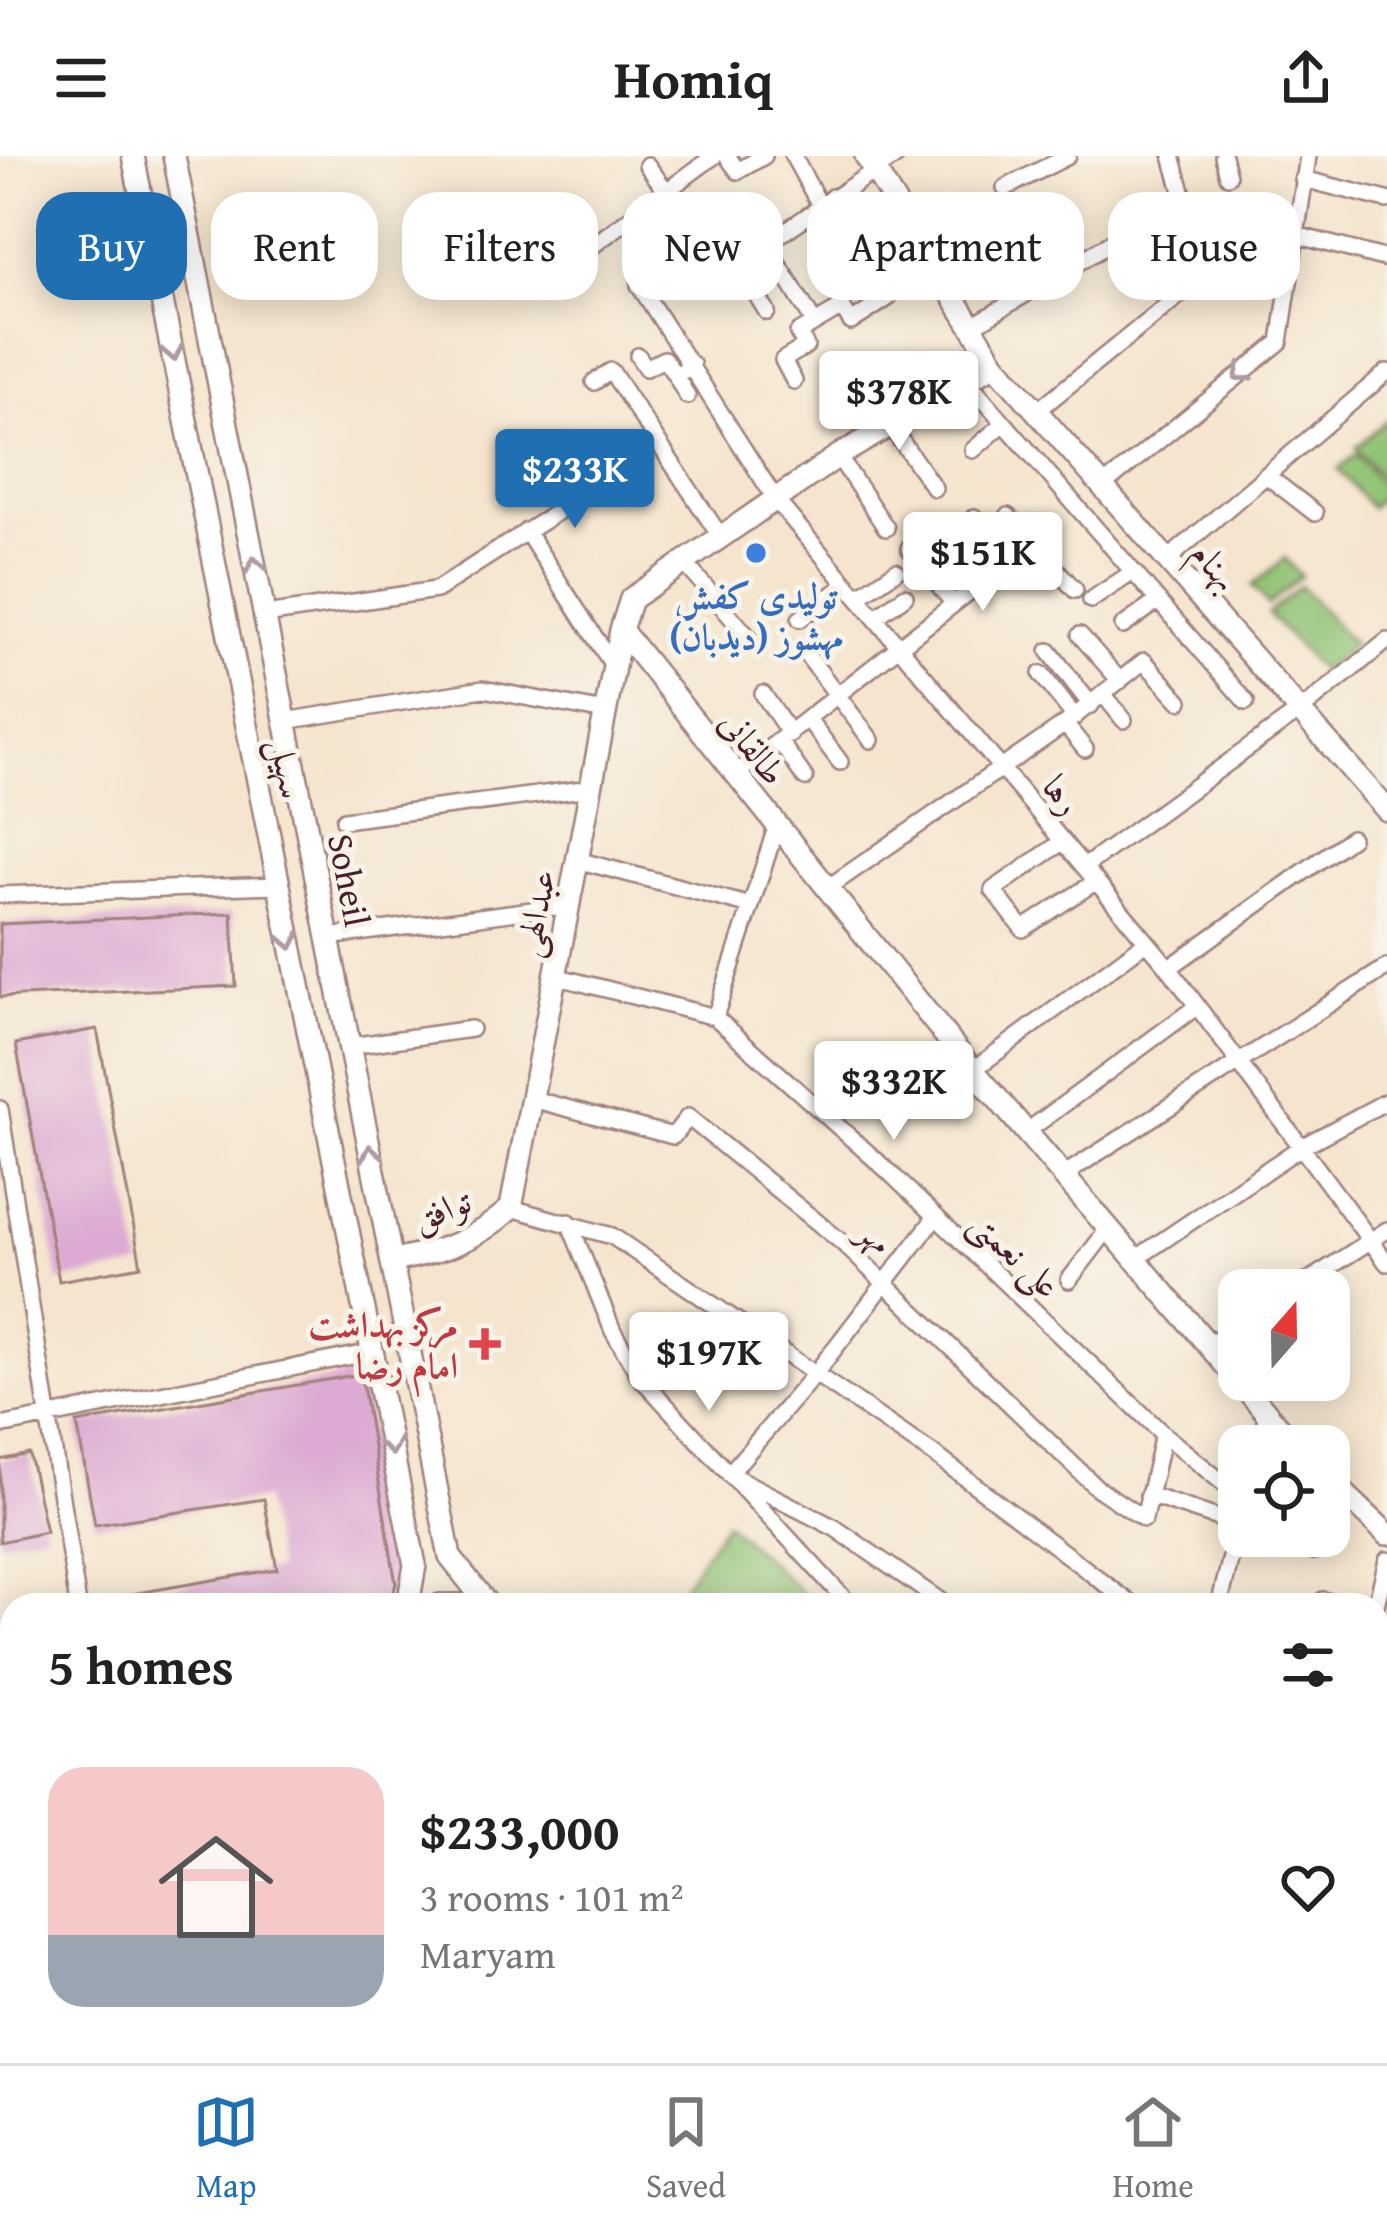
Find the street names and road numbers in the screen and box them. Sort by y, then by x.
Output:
street label: بهنام [1174,528,1253,606]
street label: طالقانی [707,698,801,796]
street label: سهیل [257,733,321,803]
street label: رها [1030,762,1096,826]
street label: Soheil [315,829,385,931]
street label: عبدالهی [500,864,568,962]
street label: توافق [403,1173,480,1245]
street label: علی نعمتی [957,1197,1074,1310]
street label: مهر [844,1203,907,1266]

